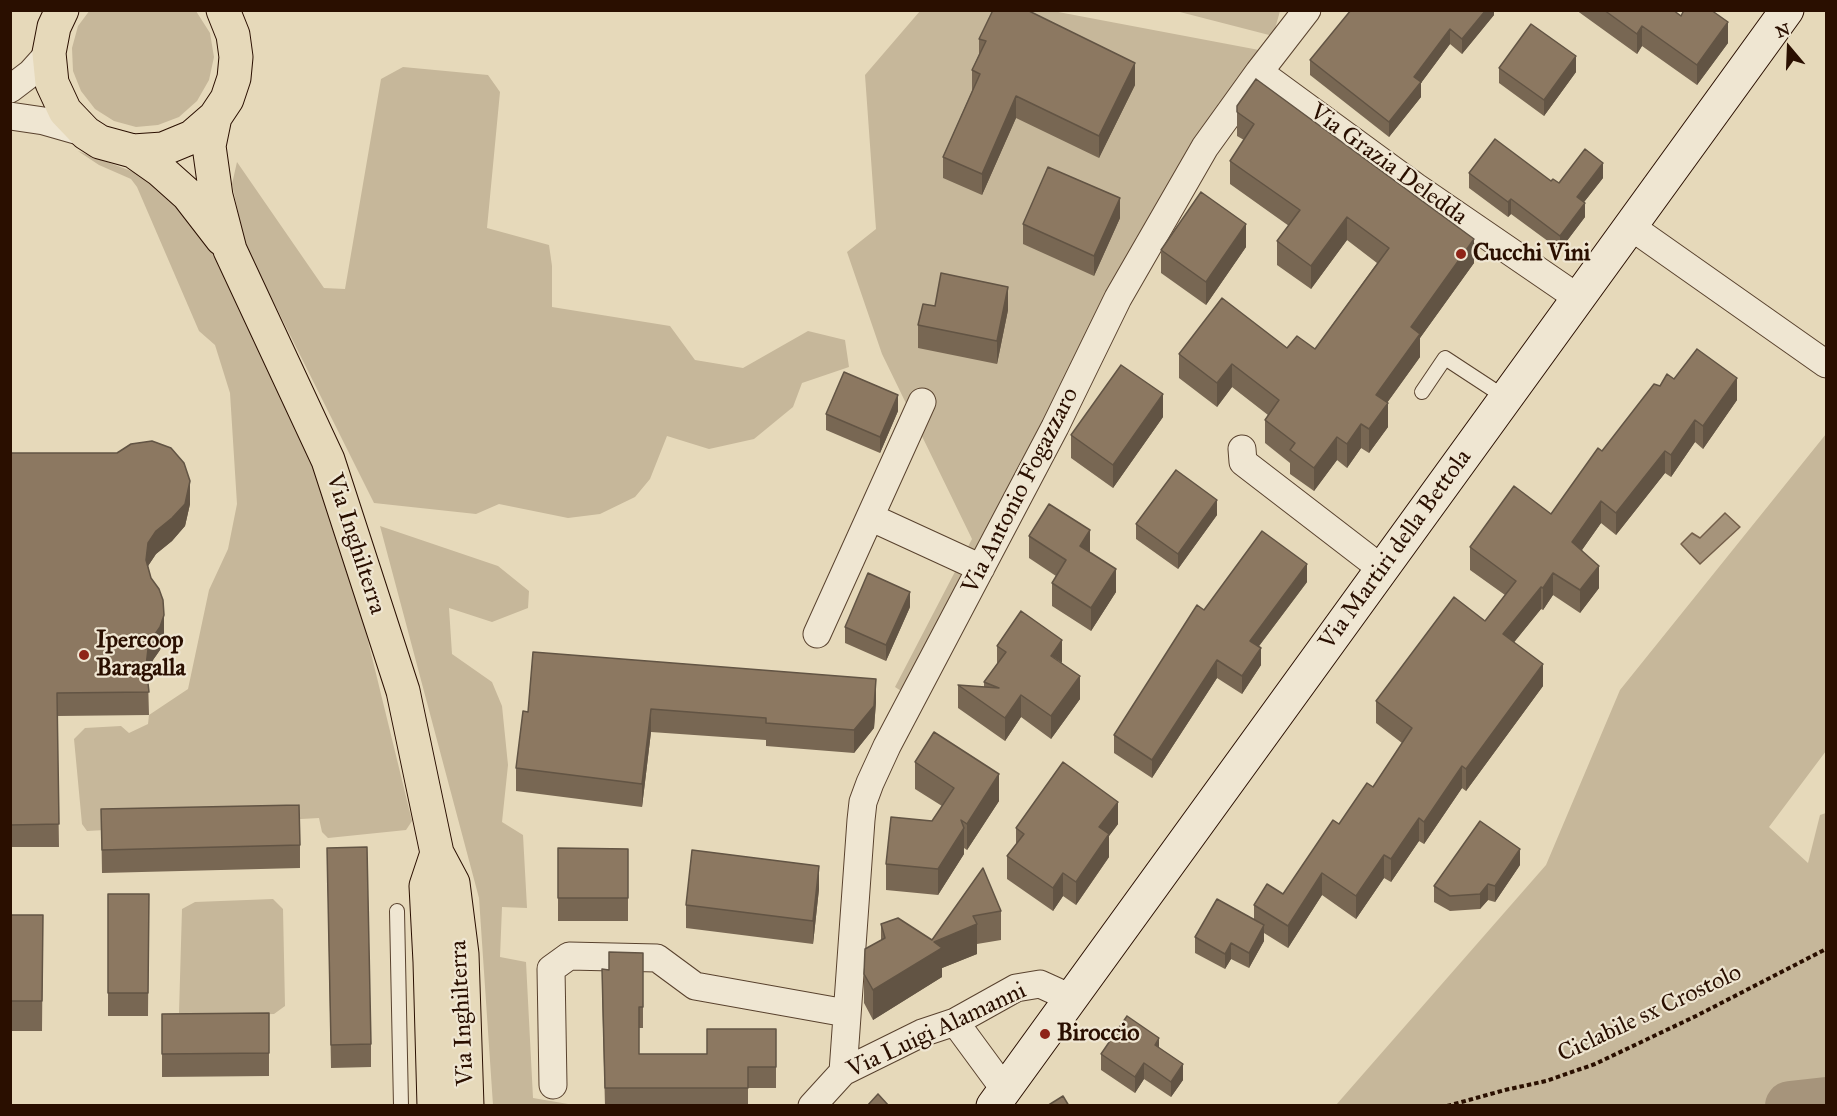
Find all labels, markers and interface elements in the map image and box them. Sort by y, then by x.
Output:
north arrow [1759,18,1819,78]
text: N [1773,19,1792,42]
street label: Via Grazia Deledda [1304,98,1472,232]
place label: Cucchi Vini [1473,240,1590,268]
marker: Cucchi Vini [1454,247,1468,261]
street label: Via Antonio Fogazzaro [957,383,1085,599]
street label: Via Martiri della Bettola [1314,444,1478,656]
street label: Via Inghilterra [319,470,391,618]
place label: Ipercoop Baragalla [96,627,186,683]
marker: Ipercoop Baragalla [77,648,91,662]
street label: Via Inghilterra [445,939,481,1087]
street label: Ciclabile sx Crostolo [1553,959,1747,1069]
street label: Via Luigi Alamanni [843,977,1031,1085]
place label: Biroccio [1057,1020,1140,1048]
marker: Biroccio [1038,1027,1052,1041]

